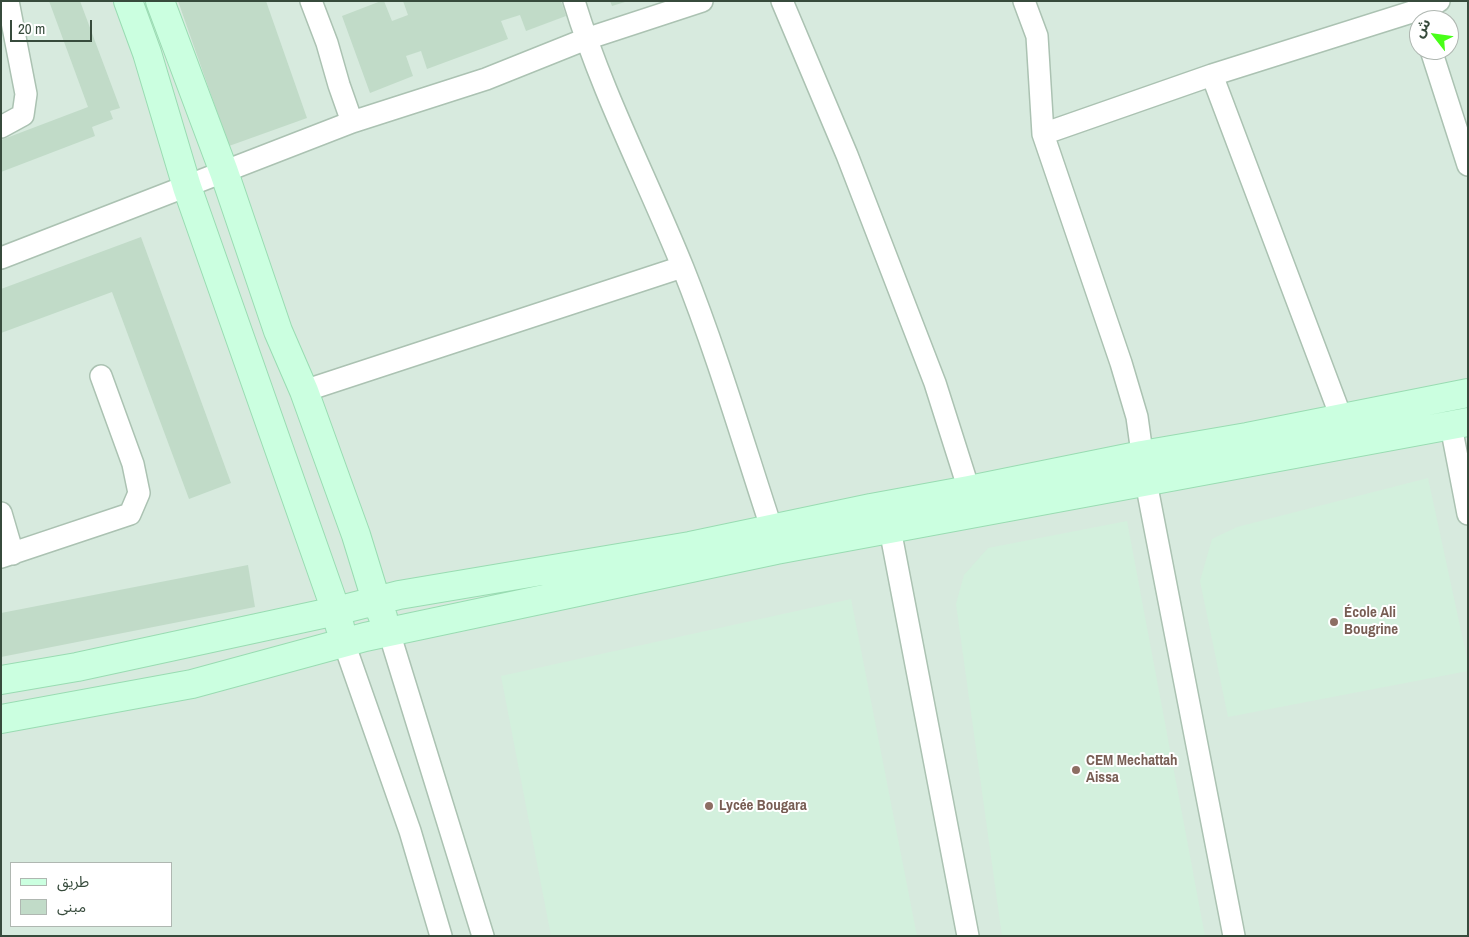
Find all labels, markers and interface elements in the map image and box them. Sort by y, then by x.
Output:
scale bar [12,10,95,42]
north arrow [1409,10,1459,60]
text: ش [1409,15,1434,41]
text: 20 m [18,18,45,39]
place label: École Ali Bougrine [1344,604,1398,639]
marker: École Ali Bougrine [1328,616,1340,628]
place label: CEM Mechattah Aissa [1086,752,1178,787]
marker: CEM Mechattah Aissa [1070,764,1082,776]
place label: Lycée Bougara [719,797,807,815]
marker: Lycée Bougara [703,800,715,812]
legend [10,862,172,927]
text: طريق [57,871,89,892]
text: مبنى [57,896,86,917]

